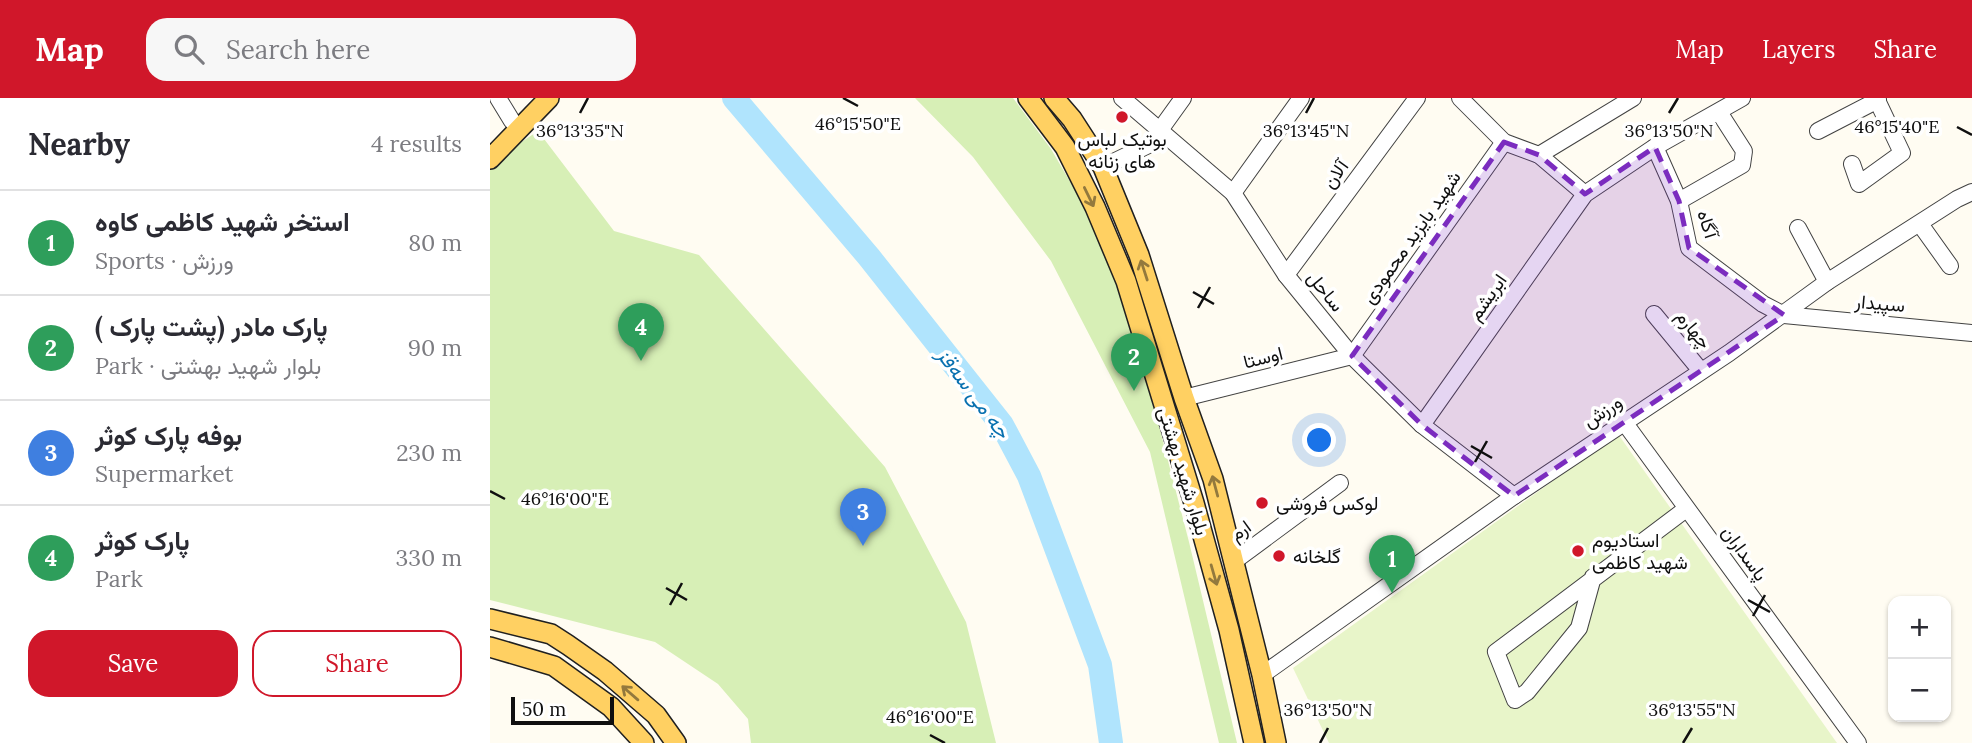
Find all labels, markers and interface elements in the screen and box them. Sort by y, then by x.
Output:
search box [146,18,636,81]
text: Map [35,28,104,70]
icon: search [170,30,208,68]
text: Search here [226,33,370,66]
text: Map [1675,34,1724,65]
text: Layers [1762,34,1835,65]
text: Share [1873,34,1937,65]
marker: بوتیک لباس های زنانه [1114,109,1130,125]
text: 46°15'50"E [815,112,901,135]
text: 46°15'40"E [1854,115,1940,138]
text: 36°13'35"N [536,119,624,142]
text: 36°13'45"N [1263,119,1349,142]
text: 36°13'50"N [1625,119,1713,142]
text: Nearby [28,125,130,163]
place label: بوتیک لباس های زنانه [1077,127,1167,173]
text: 4 results [371,129,462,158]
street label: آلان [1317,154,1354,193]
street label: شهید بایزید محمودی [1356,166,1466,308]
one-way arrow [1083,186,1097,207]
text: استخر شهید کاظمی کاوه [95,205,350,238]
street label: آگاه [1692,207,1724,243]
text: 1 [46,228,56,257]
text: 80 m [408,228,462,257]
text: Sports · ورزش [95,246,234,275]
one-way arrow [1137,259,1150,281]
street label: ساحل [1302,266,1350,316]
street label: ابریشم [1462,269,1512,325]
street label: سپیدار [1853,289,1906,319]
pin: 4 [618,303,664,361]
street label: چهارم [1669,305,1717,355]
text: پارک مادر (پشت پارک ) [95,310,328,343]
text: 2 [45,333,57,362]
text: 90 m [408,333,462,362]
pin: 2 [1111,333,1157,391]
water label: چە می سەقز [929,341,1017,445]
street label: اوستا [1241,341,1285,373]
text: Park · بلوار شهید بهشتی [95,351,321,380]
street label: ورزش [1578,389,1626,433]
street label: بلوار شهید بهشتی [1153,404,1215,538]
text: بوفه پارک کوثر [95,419,242,452]
your location [1302,423,1336,457]
text: 3 [45,438,57,467]
text: 230 m [396,438,462,467]
text: Supermarket [95,459,233,488]
one-way arrow [1208,475,1221,498]
text: 46°16'00"E [521,487,609,510]
pin: 3 [840,488,886,546]
place label: لوکس فروشی [1276,491,1378,515]
marker: لوکس فروشی [1254,495,1270,511]
street label: ارم [1225,514,1256,547]
street label: پاسداران [1715,521,1773,587]
text: پارک کوثر [95,524,190,557]
place label: استادیوم شهید کاظمی [1592,528,1688,574]
pin: 1 [1369,535,1415,593]
text: 4 [45,543,57,572]
text: 330 m [395,543,462,572]
marker: استادیوم شهید کاظمی [1570,543,1586,559]
place label: گلخانه [1293,544,1341,568]
marker: گلخانه [1271,548,1287,564]
text: Park [95,564,143,593]
one-way arrow [1208,564,1221,586]
map controls [1888,596,1951,722]
button: + [1888,596,1951,659]
button: Save [28,630,238,697]
button: Share [252,630,462,697]
button: − [1888,659,1951,722]
one-way arrow [622,685,640,701]
scale bar [511,694,614,726]
text: 50 m [522,697,566,721]
text: 36°13'50"N [1284,698,1372,721]
text: 36°13'55"N [1648,698,1736,721]
text: 46°16'00"E [886,705,974,728]

